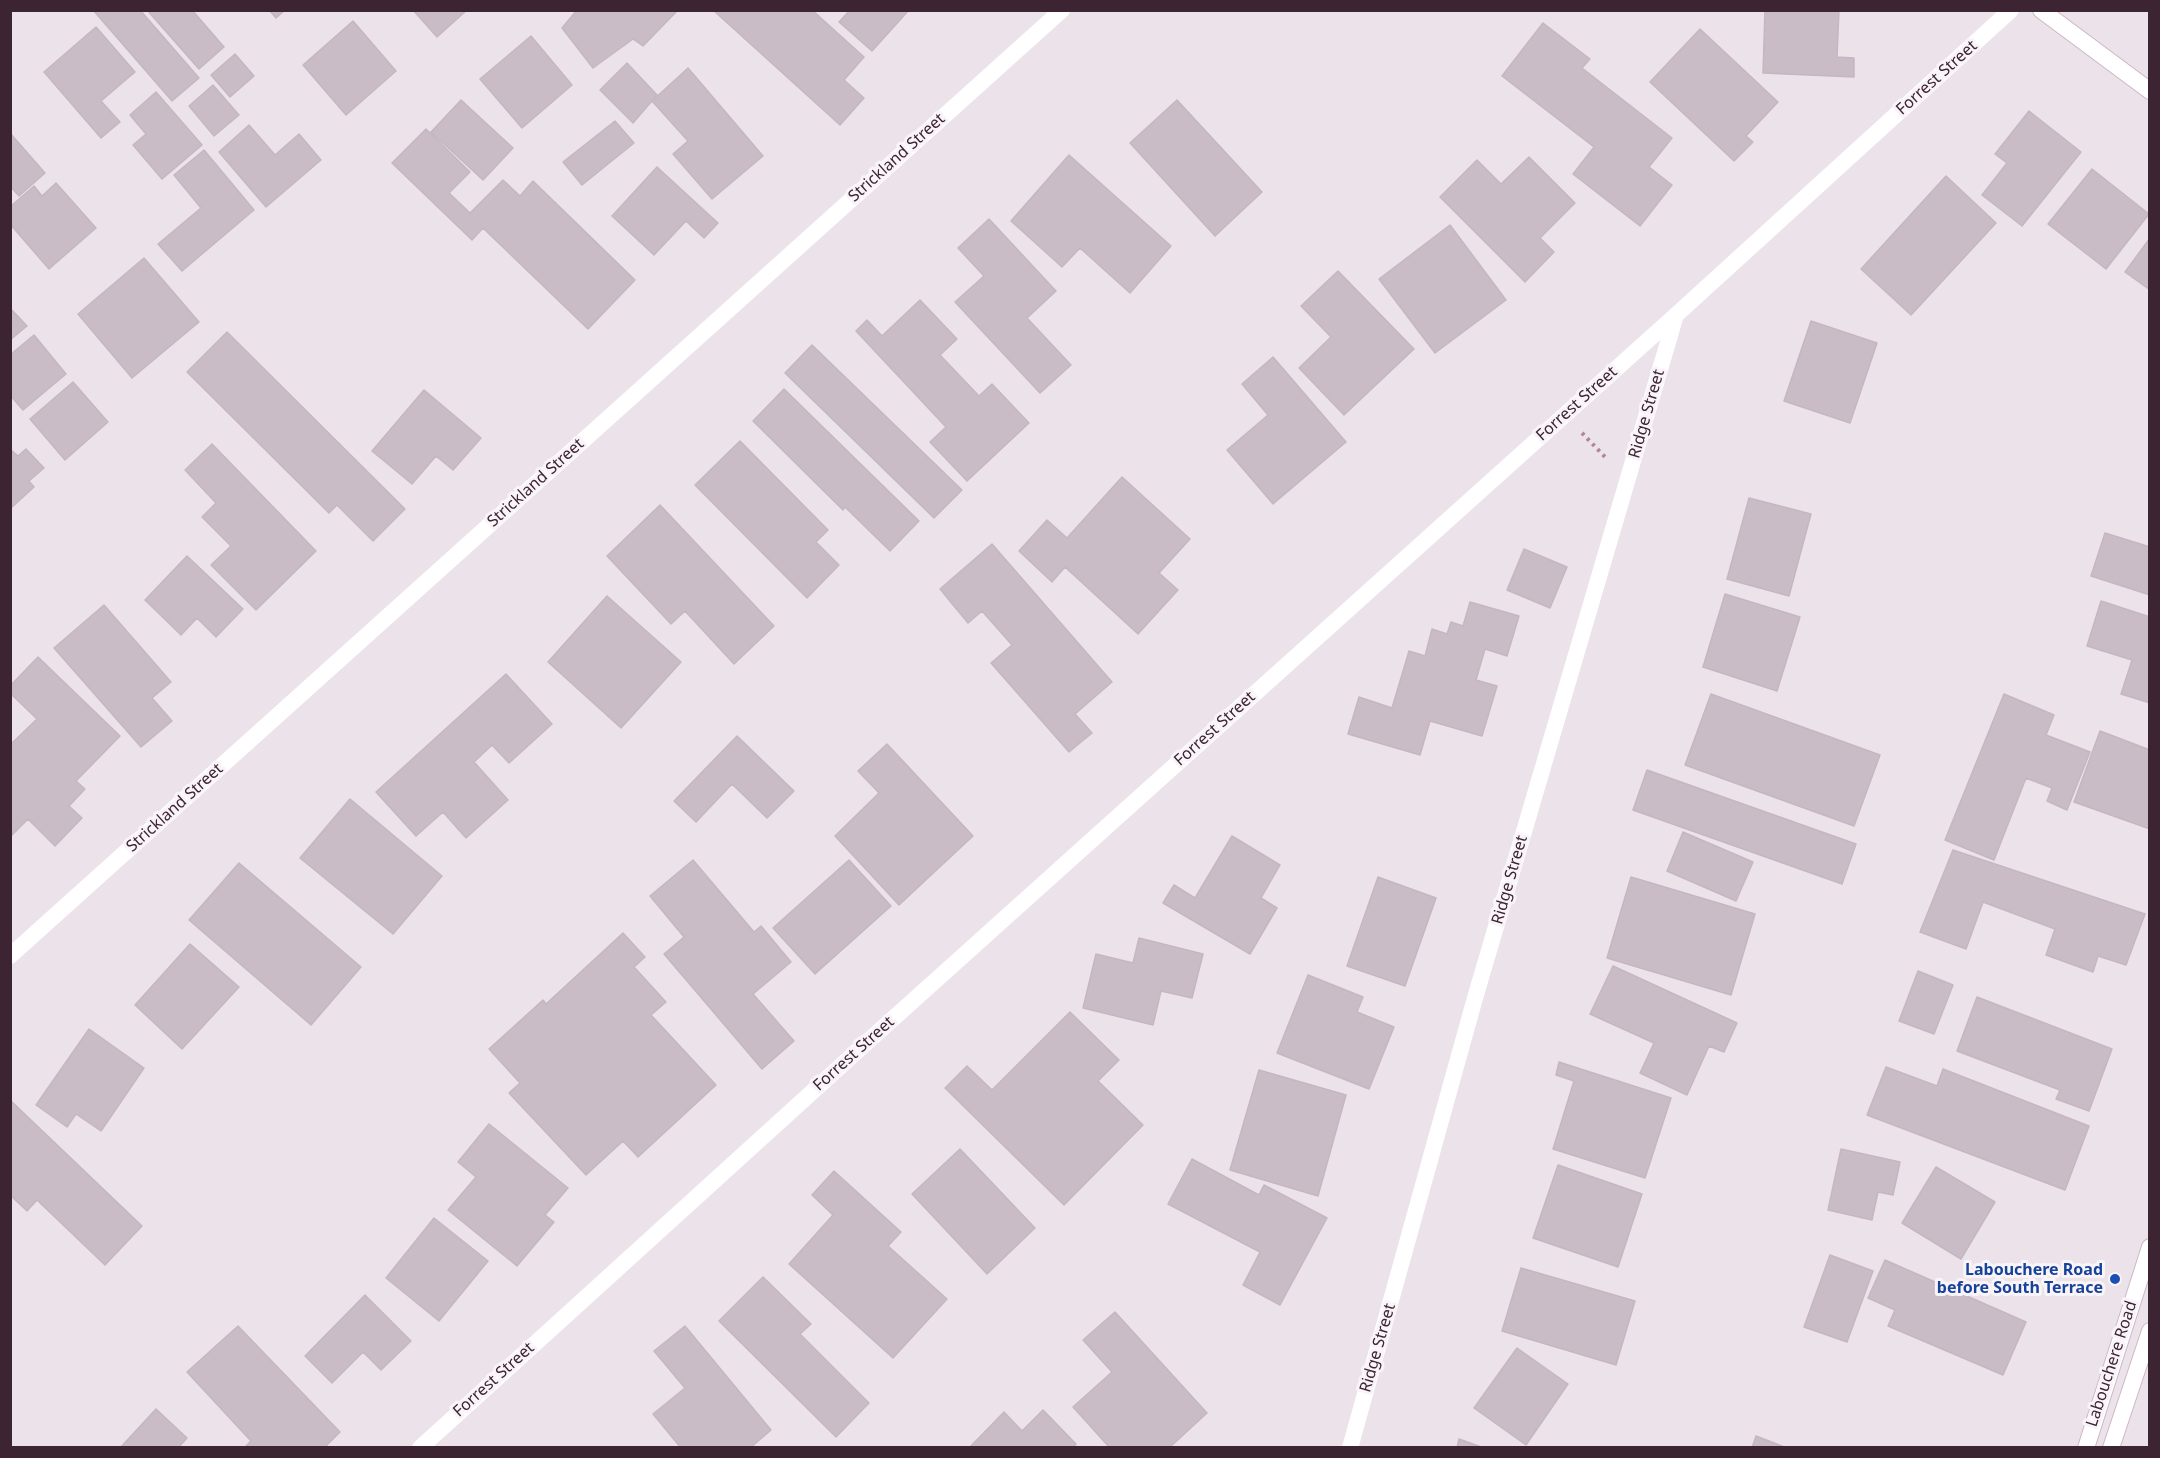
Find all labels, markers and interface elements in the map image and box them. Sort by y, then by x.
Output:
street label: Forrest Street [1893,37,1981,119]
street label: Strickland Street [845,110,949,206]
street label: Forrest Street [1533,363,1621,445]
street label: Ridge Street [1625,367,1669,461]
street label: Strickland Street [484,435,588,531]
street label: Forrest Street [1171,688,1259,770]
street label: Strickland Street [123,760,227,856]
street label: Ridge Street [1488,833,1532,927]
street label: Forrest Street [810,1013,898,1095]
place label: Labouchere Road before South Terrace [1937,1260,2103,1298]
marker: Labouchere Road before South Terrace [2108,1272,2122,1286]
street label: Labouchere Road [2083,1299,2141,1429]
street label: Ridge Street [1356,1301,1400,1395]
street label: Forrest Street [450,1339,538,1421]

